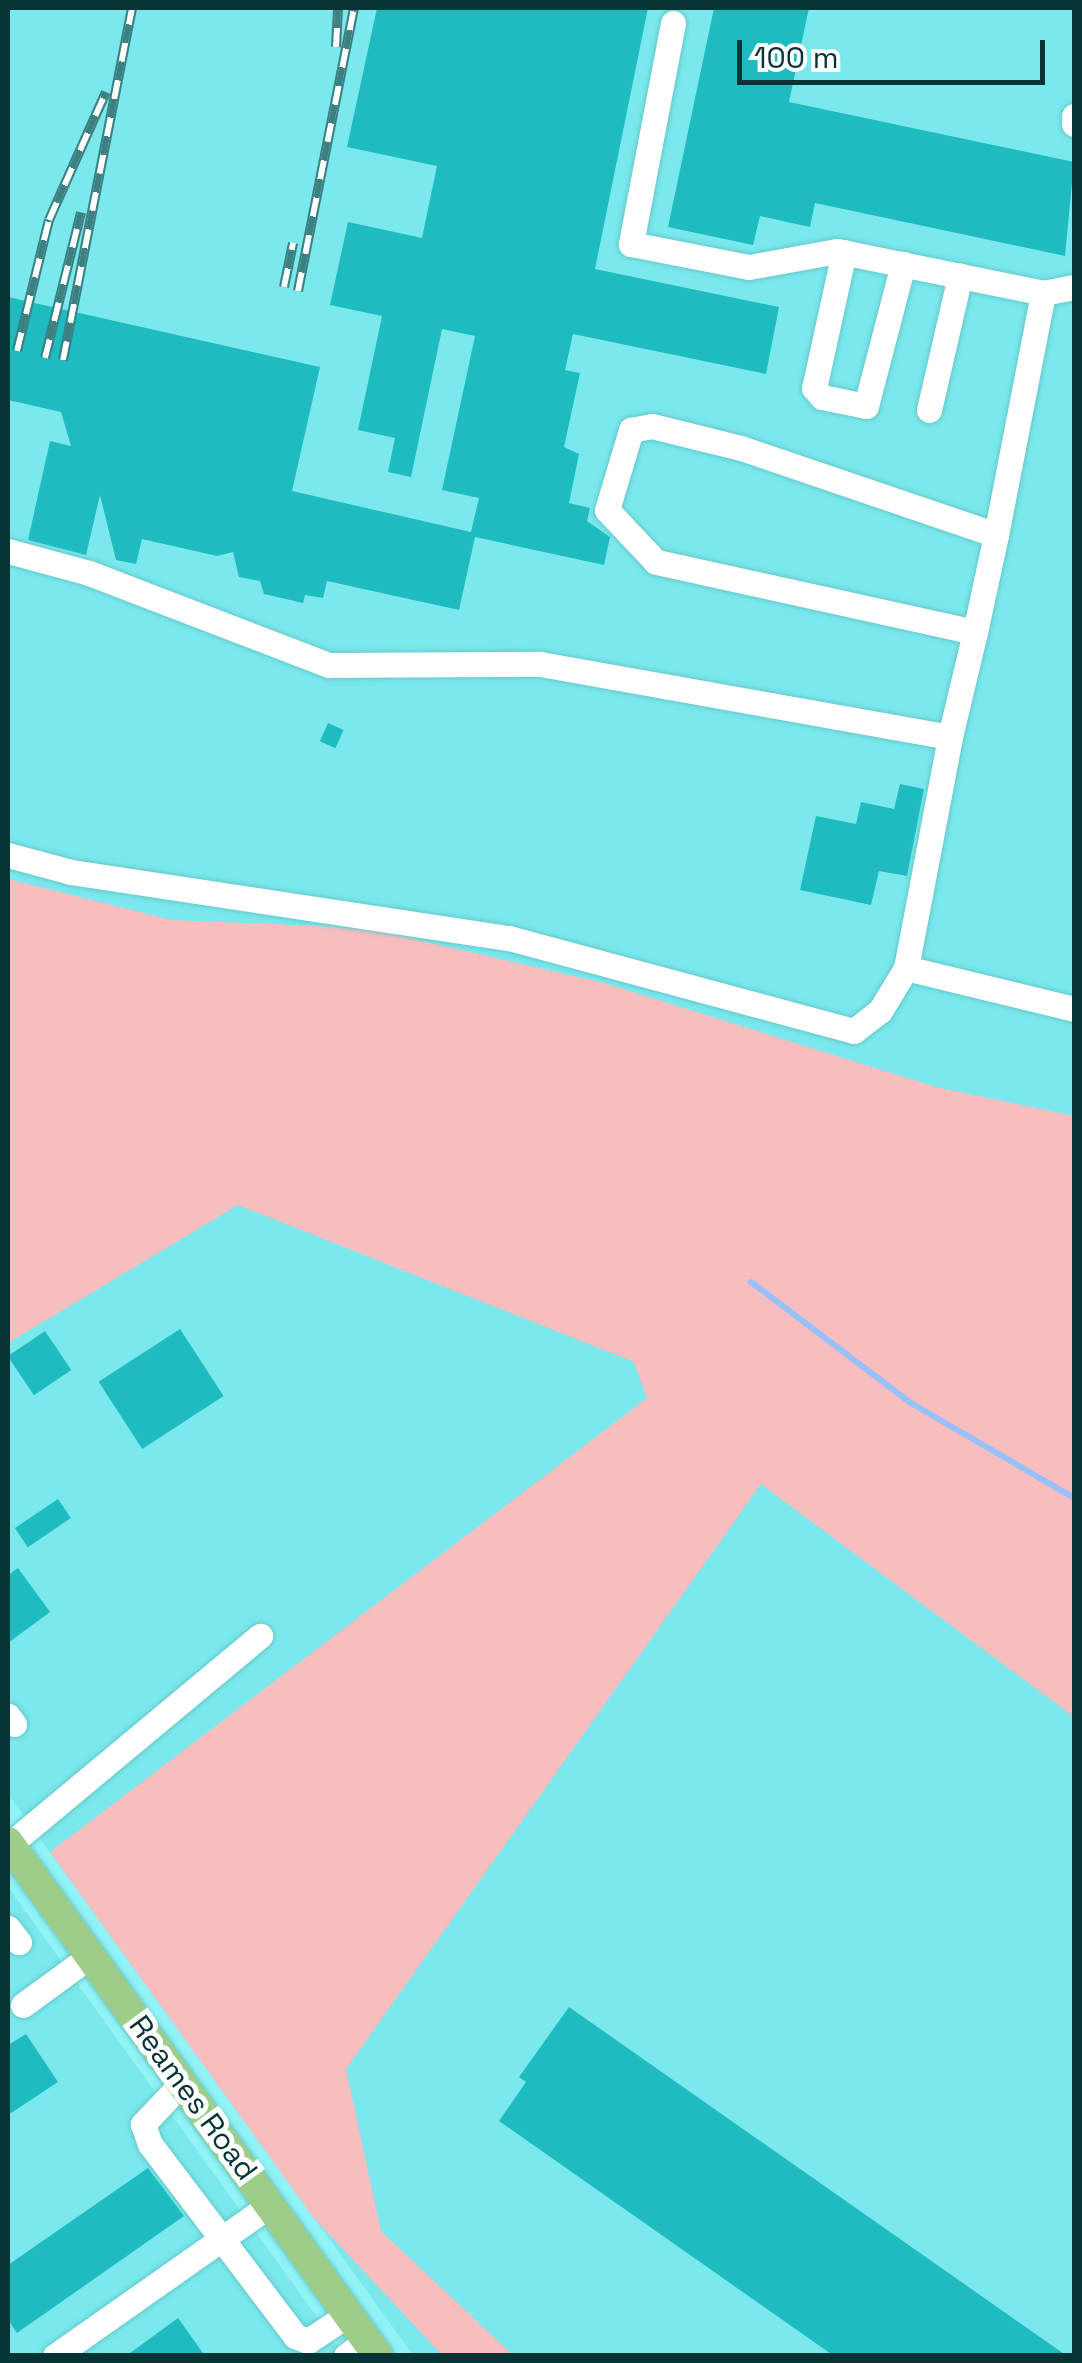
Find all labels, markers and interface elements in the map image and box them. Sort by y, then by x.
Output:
scale bar [742,20,1050,82]
text: 100 m [754,38,839,77]
street label: Reames Road [121,2009,265,2187]

